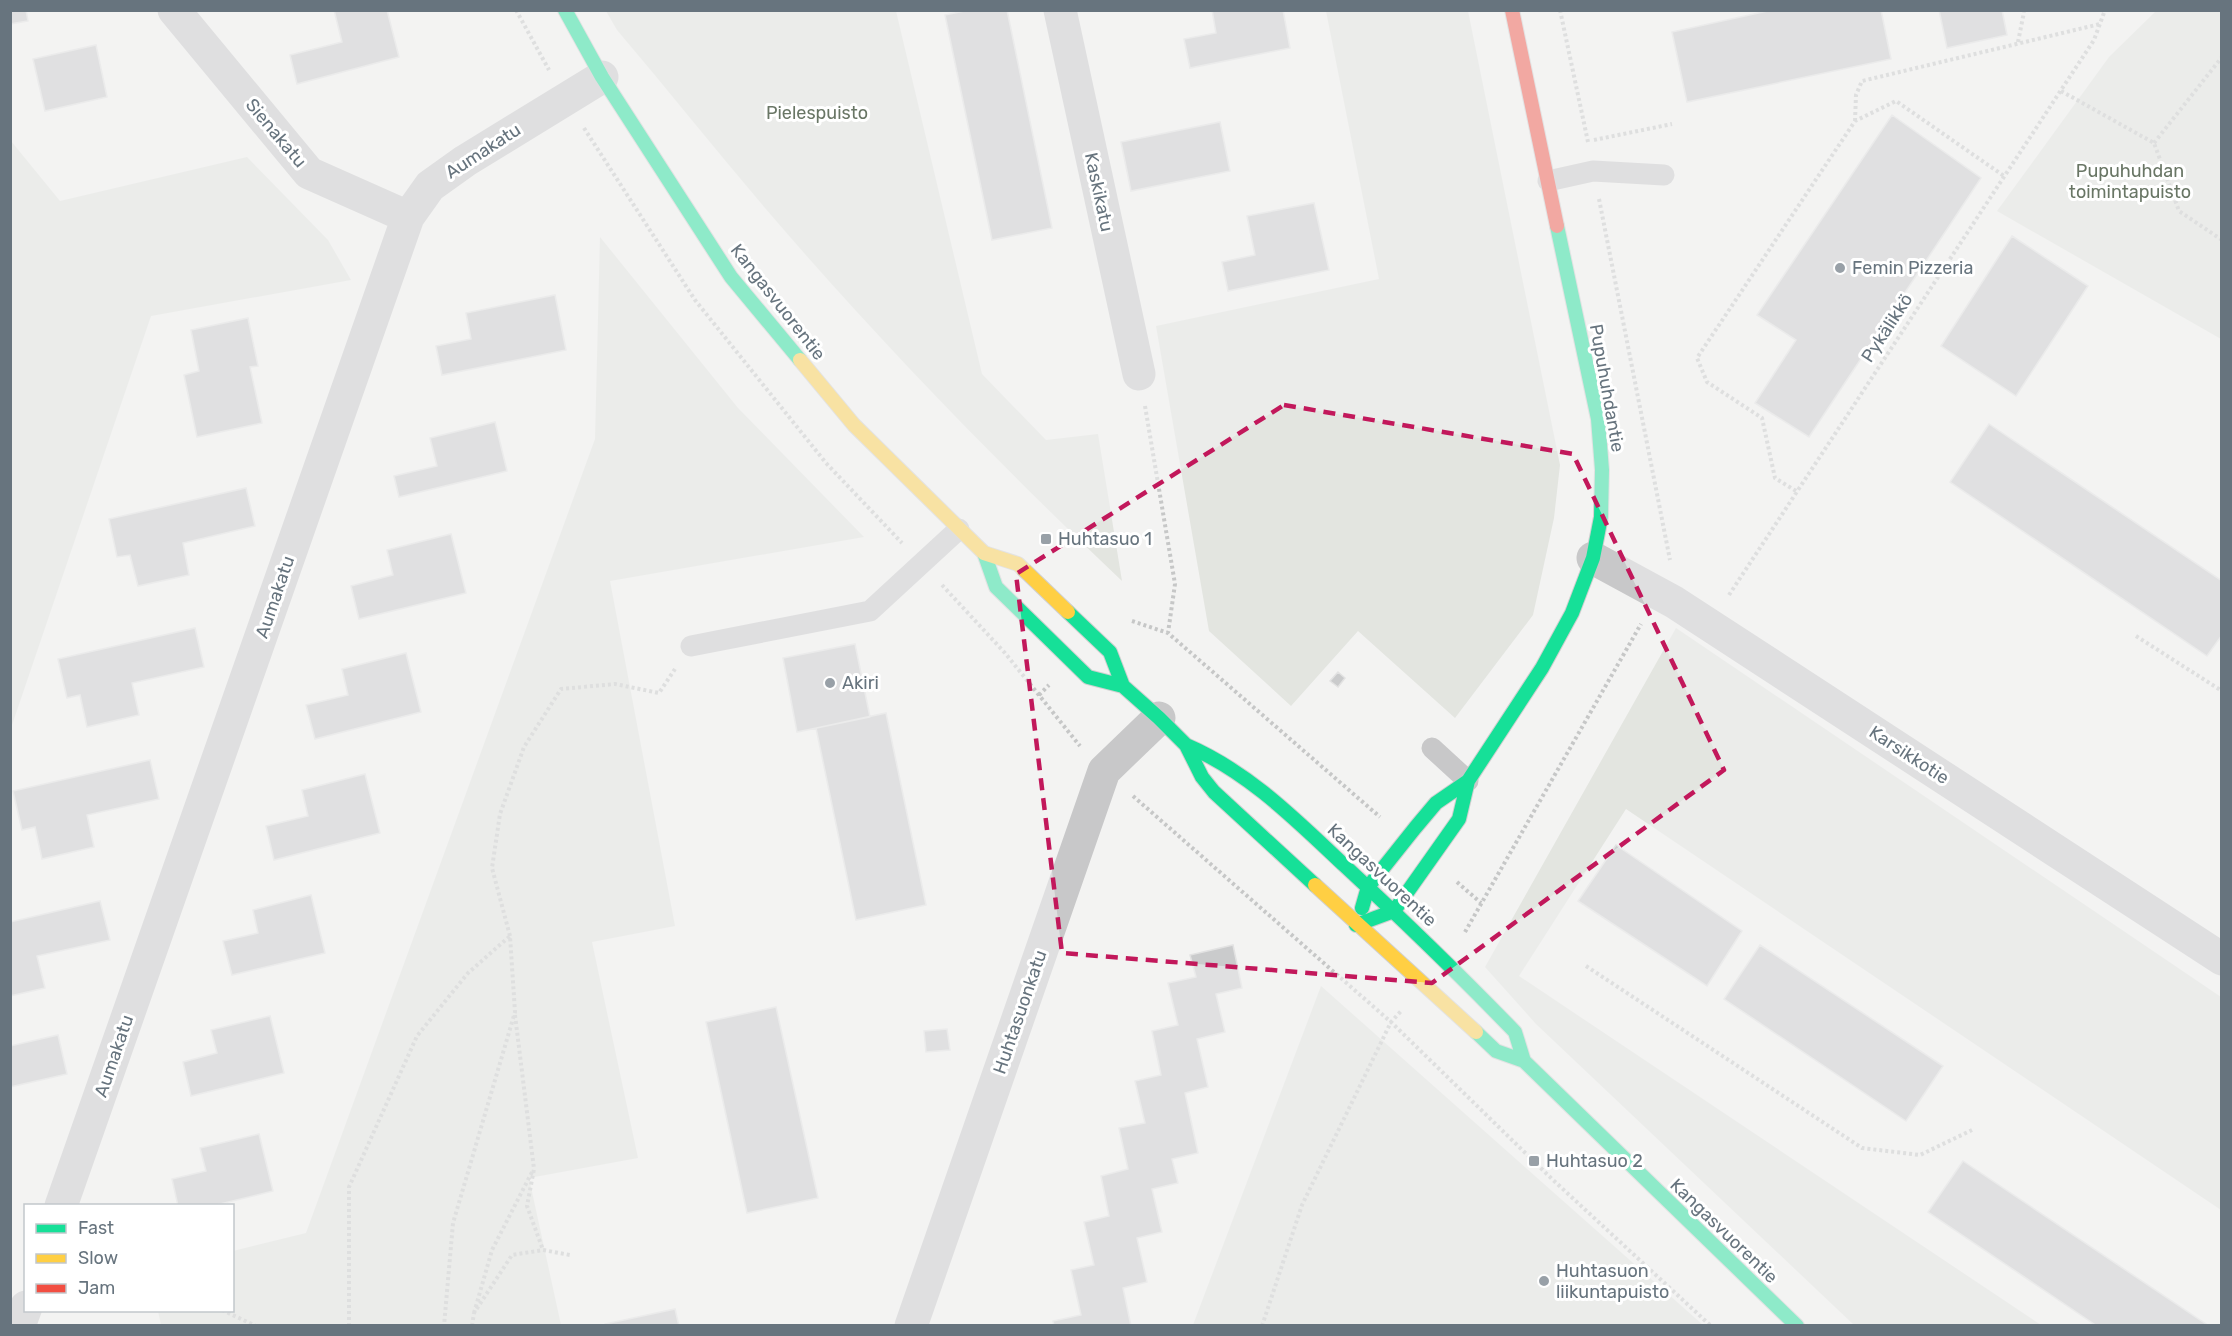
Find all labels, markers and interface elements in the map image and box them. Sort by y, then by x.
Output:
street label: Sienakatu [241,94,311,172]
park label: Pielespuisto [766,102,868,124]
street label: Aumakatu [441,118,525,184]
street label: Kaskikatu [1080,150,1118,234]
park label: Pupuhuhdan toimintapuisto [2069,160,2191,203]
street label: Kangasvuorentie [726,240,830,364]
place label: Femin Pizzeria [1852,257,1973,279]
marker: Femin Pizzeria [1833,261,1847,275]
street label: Pykälikkö [1857,289,1917,367]
street label: Pupuhuhdantie [1585,322,1629,454]
place label: Huhtasuo 1 [1058,528,1152,550]
marker: Huhtasuo 1 [1039,532,1053,546]
street label: Aumakatu [251,553,299,641]
place label: Akiri [842,672,879,694]
marker: Akiri [823,676,837,690]
street label: Karsikkotie [1865,721,1953,789]
street label: Kangasvuorentie [1323,819,1441,931]
street label: Huhtasuonkatu [989,947,1051,1077]
street label: Aumakatu [90,1012,138,1100]
place label: Huhtasuo 2 [1546,1150,1643,1172]
marker: Huhtasuo 2 [1527,1154,1541,1168]
street label: Kangasvuorentie [1666,1174,1782,1288]
legend [24,1204,234,1312]
text: Fast [78,1217,114,1239]
text: Slow [78,1247,118,1269]
place label: Huhtasuon liikuntapuisto [1556,1260,1669,1303]
marker: Huhtasuon liikuntapuisto [1537,1274,1551,1288]
text: Jam [78,1277,115,1299]

